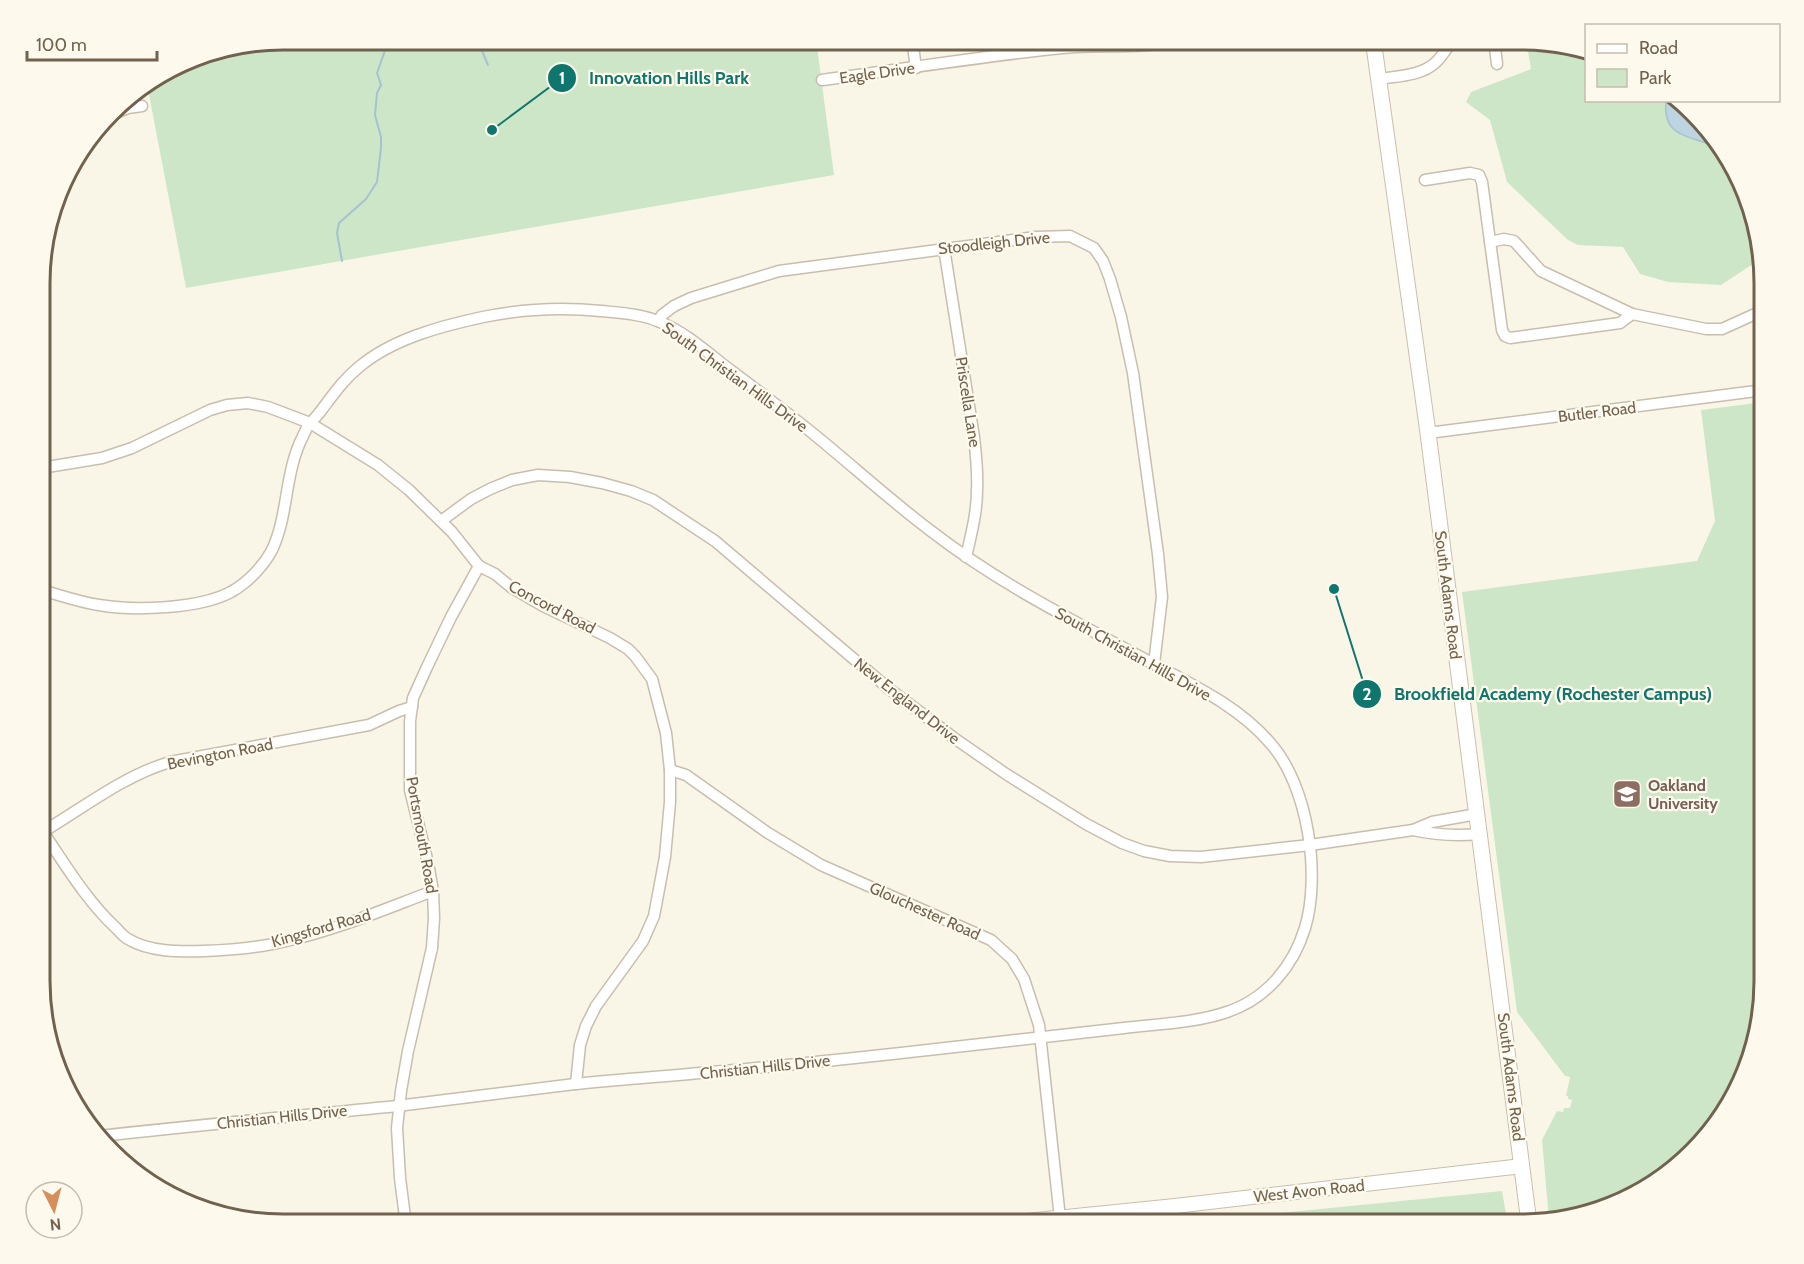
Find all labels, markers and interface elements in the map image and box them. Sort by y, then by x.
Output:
scale bar [27,24,158,62]
legend [1585,24,1780,102]
text: 100 m [36,34,87,56]
text: Road [1639,37,1678,59]
street label: Eagle Drive [838,58,916,88]
callout: Innovation Hills Park [547,60,761,96]
text: 1 [559,67,565,89]
text: Innovation Hills Park [589,67,749,89]
text: Park [1639,67,1672,89]
street label: Stoodleigh Drive [937,228,1051,258]
street label: South Christian Hills Drive [659,318,811,436]
street label: Priscella Lane [951,356,985,448]
street label: Butler Road [1557,398,1637,426]
street label: South Adams Road [1431,530,1465,660]
street label: Concord Road [505,576,599,638]
street label: South Christian Hills Drive [1052,603,1214,705]
street label: New England Drive [850,654,964,748]
callout: Brookfield Academy (Rochester Campus) [1352,676,1724,712]
text: 2 [1362,683,1372,705]
text: Brookfield Academy (Rochester Campus) [1394,683,1712,705]
street label: Bevington Road [166,734,274,774]
street label: Portsmouth Road [402,775,442,895]
place label: Oakland University [1648,776,1718,813]
school or university icon: Oakland University [1611,778,1643,810]
street label: Glouchester Road [867,878,983,944]
street label: Kingsford Road [269,905,373,951]
street label: South Adams Road [1494,1012,1528,1142]
street label: Christian Hills Drive [699,1051,831,1083]
street label: Christian Hills Drive [216,1101,348,1133]
street label: West Avon Road [1253,1176,1365,1206]
north arrow [24,1180,84,1240]
text: N [49,1214,62,1234]

